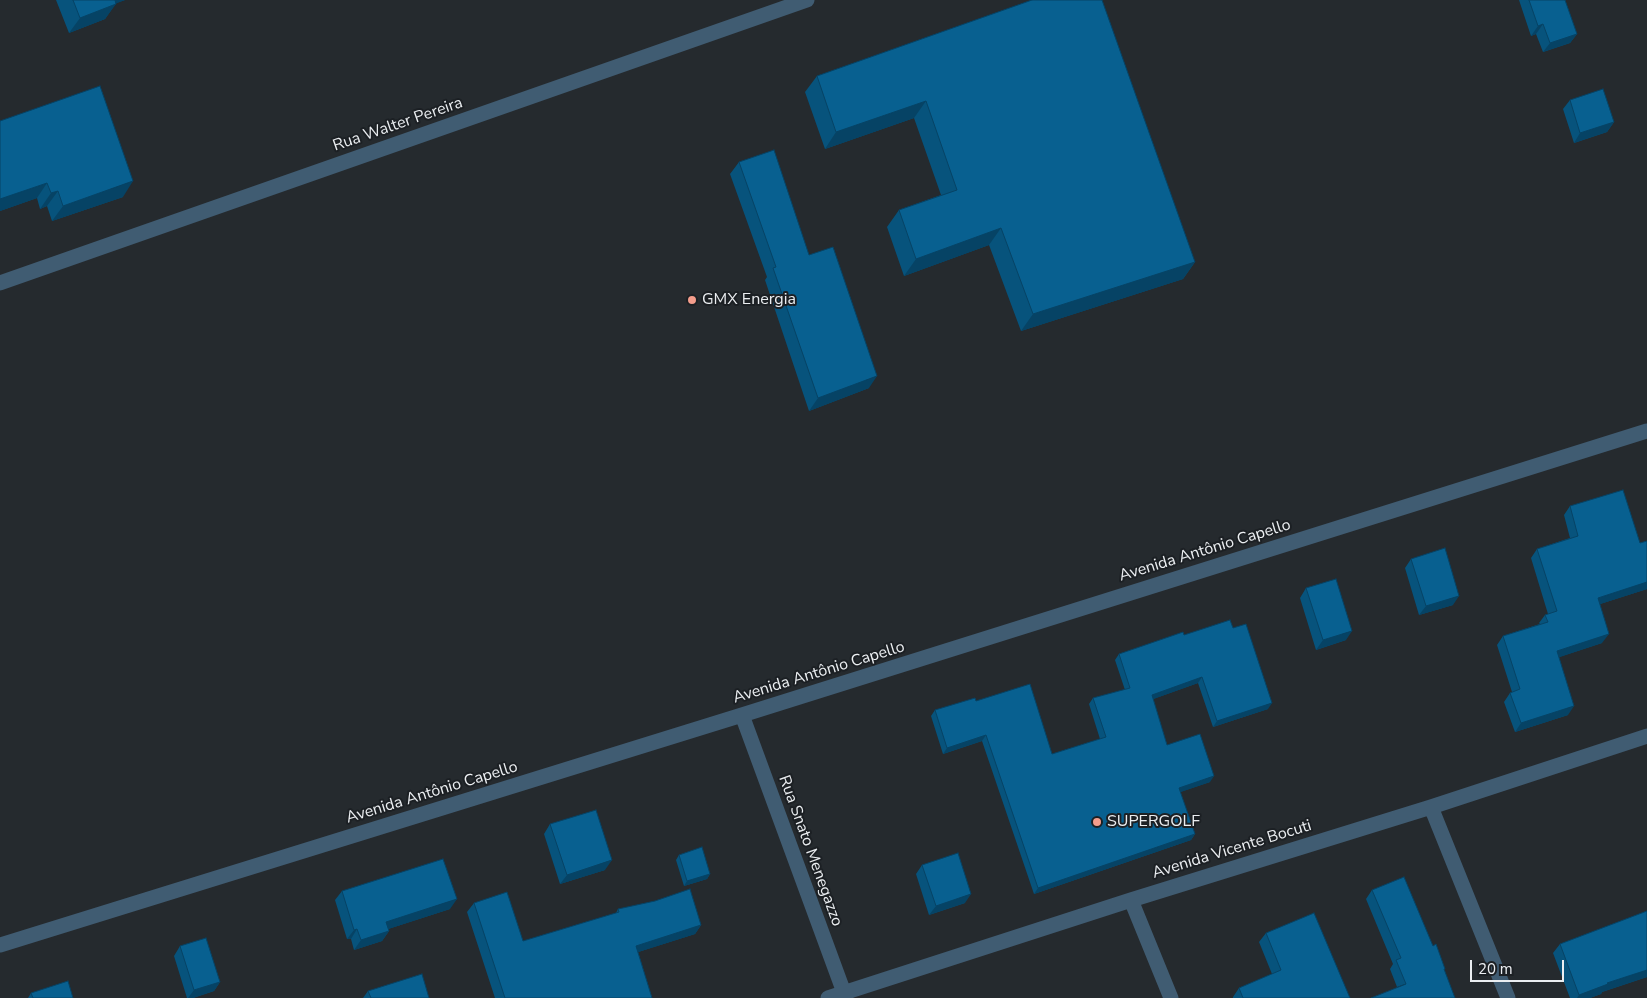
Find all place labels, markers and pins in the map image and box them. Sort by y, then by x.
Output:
place label: GMX Energia [702,290,796,310]
marker: GMX Energia [686,294,698,306]
place label: SUPERGOLF [1107,812,1200,832]
marker: SUPERGOLF [1091,816,1103,828]

